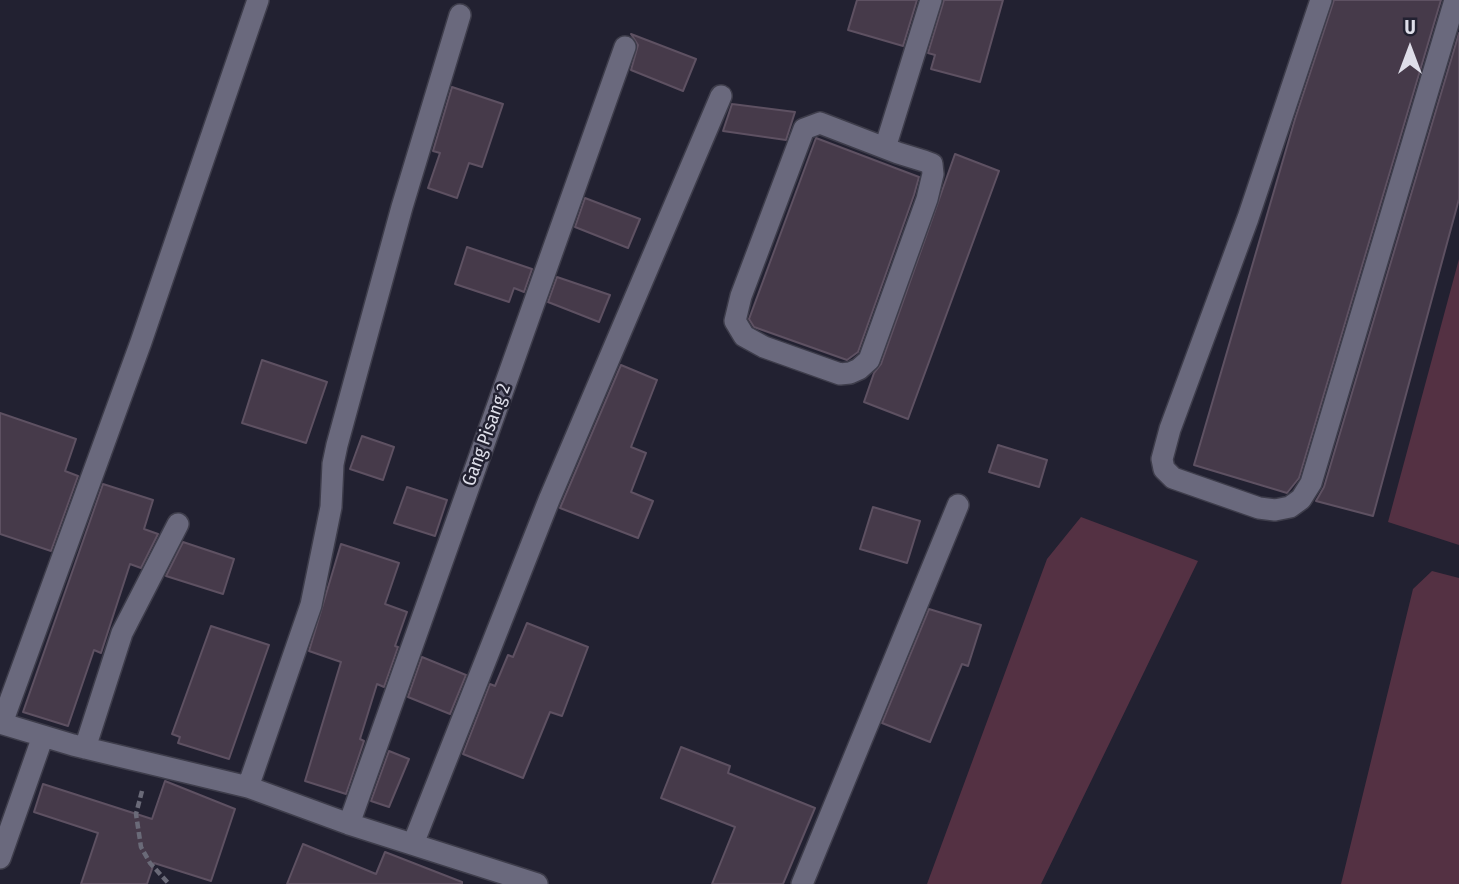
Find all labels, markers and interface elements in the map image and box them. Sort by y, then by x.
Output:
north arrow [1375,14,1445,84]
text: U [1404,16,1416,39]
street label: Gang Pisang 2 [458,381,516,489]

